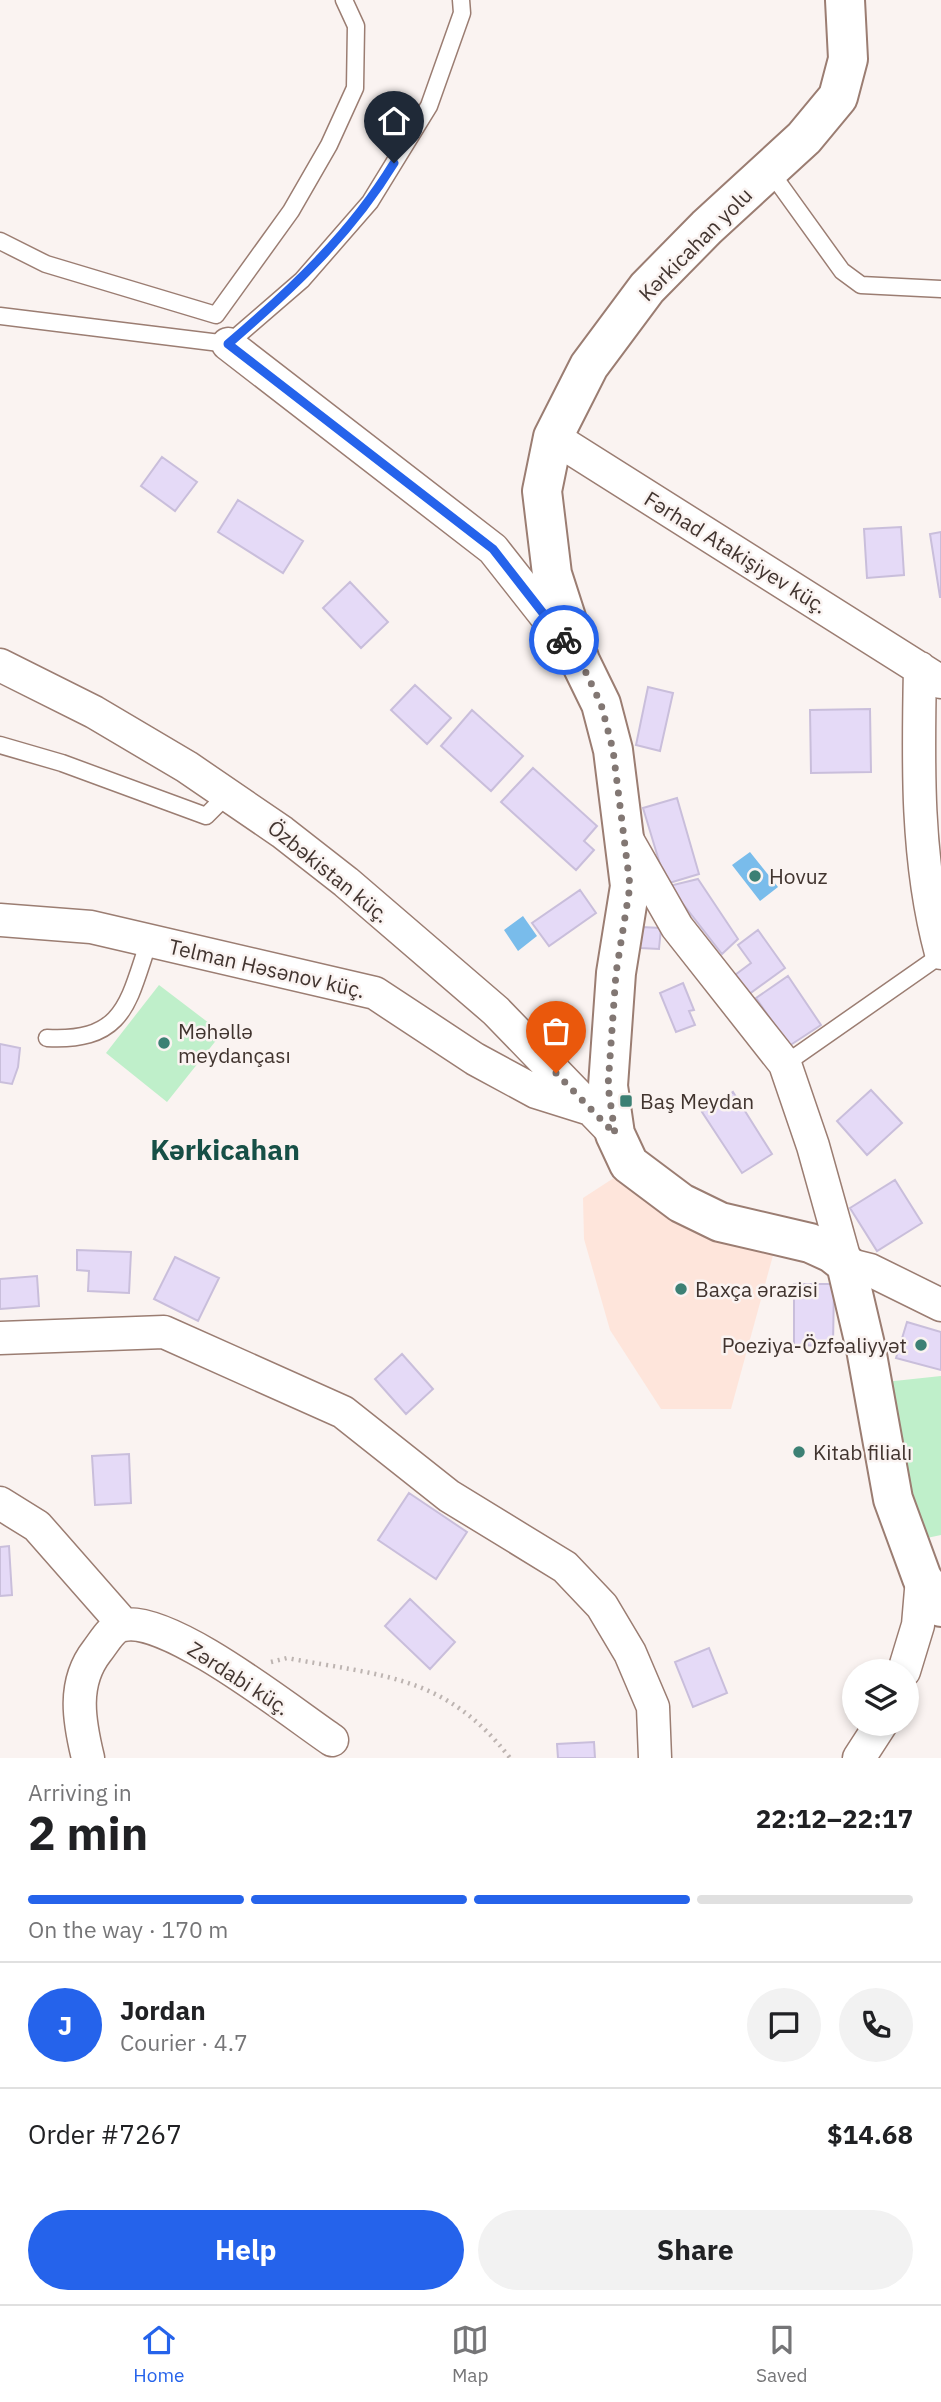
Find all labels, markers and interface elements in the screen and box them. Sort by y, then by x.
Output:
pin [364,91,424,163]
icon: home [375,102,413,140]
street label: Kərkicahan yolu [632,181,758,307]
street label: Fərhad Atakişiyev küç. [639,484,833,620]
courier [529,605,599,675]
icon: bike [545,621,583,659]
street label: Özbəkistan küç. [262,813,396,929]
place label: Hovuz [769,862,828,890]
marker: Hovuz [747,868,763,884]
street label: Telman Həsənov küç. [166,932,368,1004]
pin [526,1001,586,1073]
icon: bag [537,1012,575,1050]
place label: Məhəllə meydançası [178,1017,291,1069]
marker: Məhəllə meydançası [156,1035,172,1051]
place label: Baş Meydan [640,1087,754,1115]
marker: Baş Meydan [618,1093,634,1109]
district label: Kərkicahan [150,1131,300,1168]
place label: Baxça ərazisi [695,1275,818,1303]
marker: Baxça ərazisi [673,1281,689,1297]
place label: Poeziya-Özfəaliyyət [722,1331,907,1359]
marker: Poeziya-Özfəaliyyət [913,1337,929,1353]
place label: Kitab filialı [813,1438,912,1466]
marker: Kitab filialı [791,1444,807,1460]
street label: Zərdabi küç. [183,1635,295,1721]
map controls [842,1659,919,1736]
button: layers [842,1659,919,1736]
text: Arriving in [28,1777,132,1807]
text: 22:12–22:17 [756,1801,913,1835]
text: 2 min [28,1803,148,1863]
text: On the way · 170 m [28,1914,228,1944]
button: chat [747,1988,821,2062]
button: phone [839,1988,913,2062]
text: Jordan [120,1993,206,2027]
text: J [58,2008,72,2042]
text: Courier · 4.7 [120,2027,248,2057]
text: Order #7267 [28,2117,182,2151]
text: $14.68 [827,2117,913,2151]
button: Help [28,2210,464,2290]
button: Share [478,2210,913,2290]
tab: Home [133,2321,184,2387]
tab: Map [451,2321,489,2387]
tab: Saved [756,2321,808,2387]

